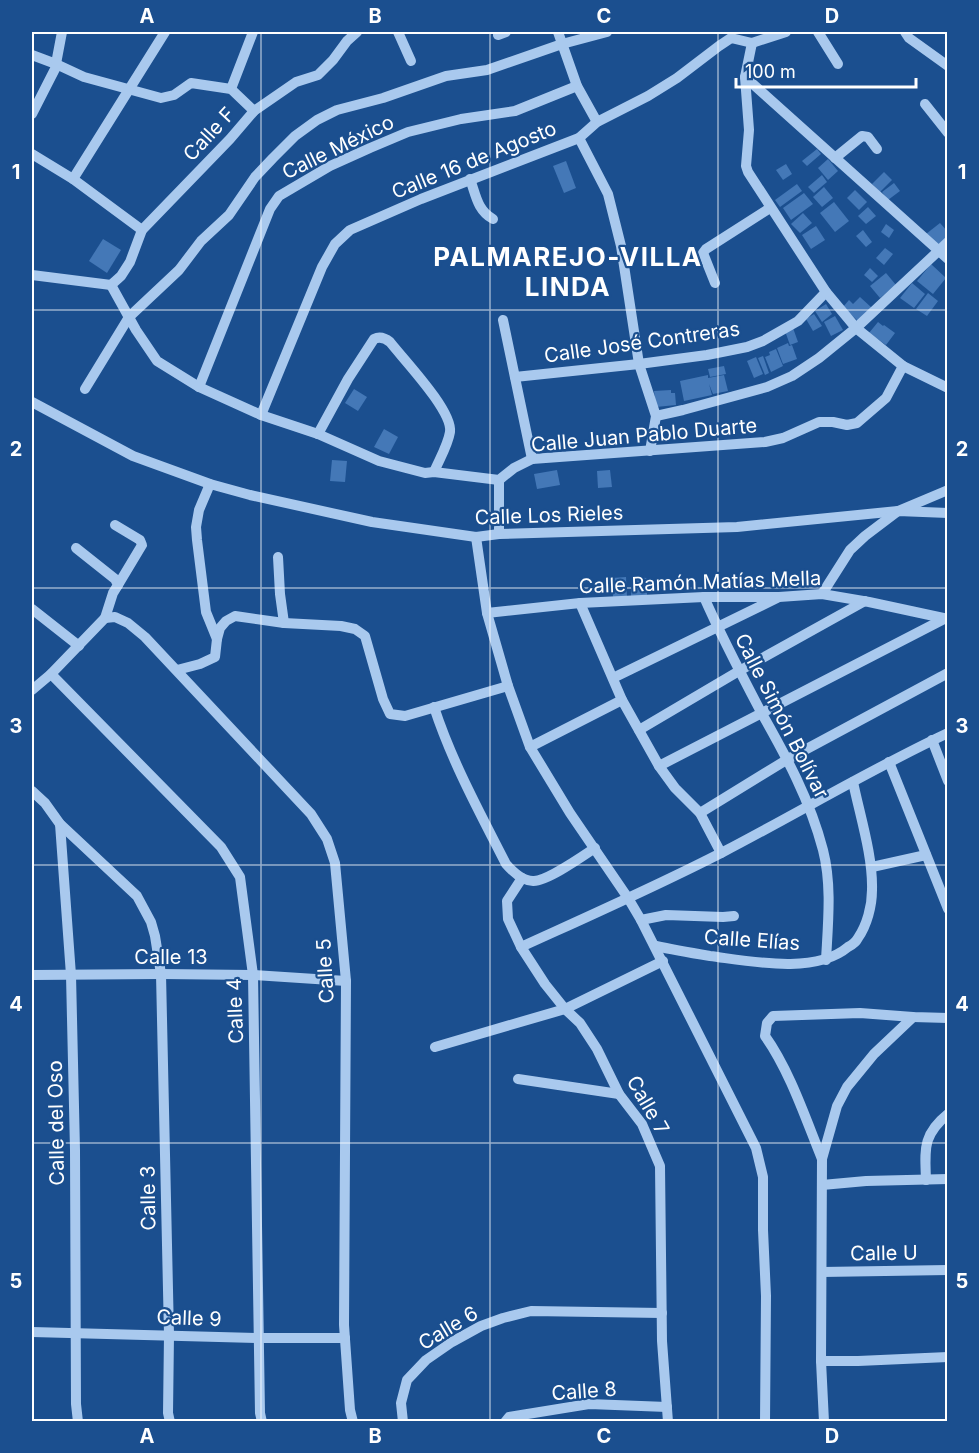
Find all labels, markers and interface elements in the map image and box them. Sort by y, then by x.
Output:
text: A [140,4,155,28]
text: B [368,4,382,28]
text: C [597,4,611,28]
text: D [825,4,839,28]
scale bar [736,51,916,89]
text: 100 m [745,61,796,82]
street label: Calle F [178,102,240,166]
street label: Calle México [278,110,398,184]
street label: Calle 16 de Agosto [388,116,560,204]
text: 1 [12,160,20,184]
text: 1 [958,160,966,184]
district label: PALMAREJO-VILLA LINDA [433,241,703,302]
street label: Calle José Contreras [543,316,741,368]
street label: Calle Juan Pablo Duarte [530,413,758,457]
text: 2 [10,437,22,461]
text: 2 [956,437,968,461]
street label: Calle Los Rieles [474,500,624,530]
street label: Calle Ramón Matías Mella [578,566,822,598]
street label: Calle Simón Bolívar [730,629,834,803]
text: 3 [10,714,22,738]
text: 3 [956,714,968,738]
street label: Calle Elías [703,925,801,955]
street label: Calle 5 [311,938,339,1004]
street label: Calle 13 [134,945,208,969]
street label: Calle 4 [222,978,248,1044]
text: 4 [9,992,23,1016]
text: 4 [955,992,969,1016]
street label: Calle del Oso [43,1060,69,1186]
street label: Calle 7 [622,1071,674,1139]
street label: Calle 3 [135,1165,161,1231]
street label: Calle U [850,1240,918,1266]
text: 5 [10,1269,22,1293]
text: 5 [956,1269,968,1293]
street label: Calle 6 [414,1301,482,1355]
street label: Calle 9 [156,1305,222,1331]
street label: Calle 8 [551,1377,617,1405]
text: A [140,1424,155,1448]
text: B [368,1424,382,1448]
text: C [597,1424,611,1448]
text: D [825,1424,839,1448]

